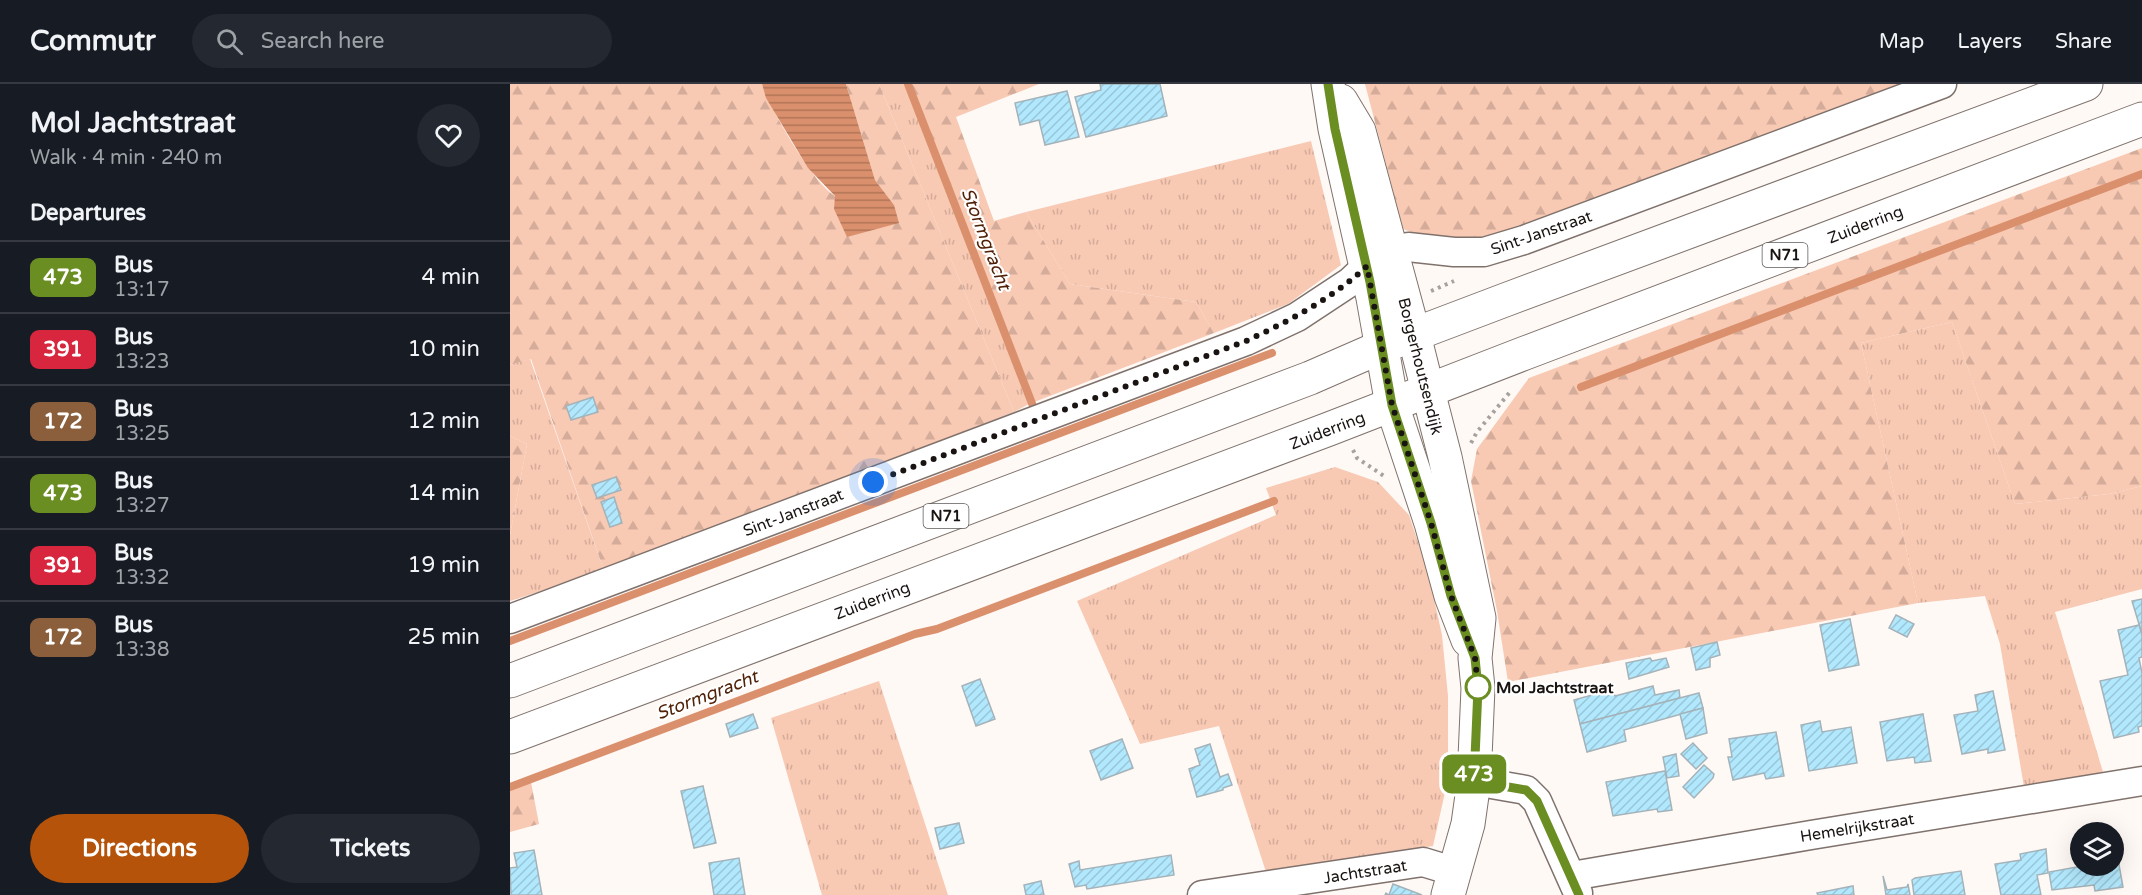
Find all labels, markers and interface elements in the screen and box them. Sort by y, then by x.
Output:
search box [192,14,612,68]
text: Commutr [30,24,156,58]
icon: search [213,25,246,58]
text: Search here [261,28,385,54]
text: Map [1879,29,1924,54]
text: Layers [1957,29,2022,54]
text: Share [2055,29,2112,54]
button: heart [417,104,480,167]
text: Mol Jachtstraat [30,106,236,140]
text: Walk · 4 min · 240 m [30,146,222,170]
water label: Stormgracht [956,185,1016,295]
text: Departures [30,200,146,226]
street label: Zuiderring [1825,201,1906,248]
street label: Sint-Janstraat [1488,206,1595,260]
road number: N71 [1762,243,1808,267]
text: Bus [114,252,153,278]
text: 4 min [421,264,480,290]
text: 473 [43,265,83,290]
text: 13:17 [114,278,169,302]
street label: Borgerhoutsendijk [1393,296,1447,437]
text: Bus [114,324,153,350]
text: 10 min [408,336,480,362]
text: 391 [43,337,83,362]
text: 13:23 [114,350,169,374]
text: Bus [114,396,153,422]
street label: Zuiderring [1287,407,1368,454]
text: 12 min [408,408,480,434]
text: 172 [43,409,83,434]
text: 13:25 [114,422,169,446]
your location [858,467,888,497]
text: Bus [114,468,153,494]
text: 14 min [408,480,480,506]
text: 473 [43,481,83,506]
street label: Sint-Janstraat [740,485,846,541]
text: 13:27 [114,494,169,518]
road number: N71 [924,504,968,528]
text: Bus [114,540,153,566]
text: 19 min [408,552,480,578]
text: 391 [43,553,83,578]
text: 13:32 [114,566,169,590]
street label: Zuiderring [832,577,913,624]
text: Bus [114,612,153,638]
text: 25 min [408,624,480,650]
text: 172 [43,625,83,650]
text: 13:38 [114,638,169,662]
water label: Stormgracht [653,665,763,725]
marker: Mol Jachtstraat [1465,674,1491,700]
place label: Mol Jachtstraat [1496,678,1614,698]
line badge: 473 [1440,754,1508,794]
text: 473 [1454,762,1494,787]
street label: Hemelrijkstraat [1799,809,1916,847]
button: Directions [30,814,249,883]
button: Tickets [261,814,480,883]
map controls [2070,822,2124,876]
button: layers [2070,822,2124,876]
street label: Jachtstraat [1322,856,1408,888]

